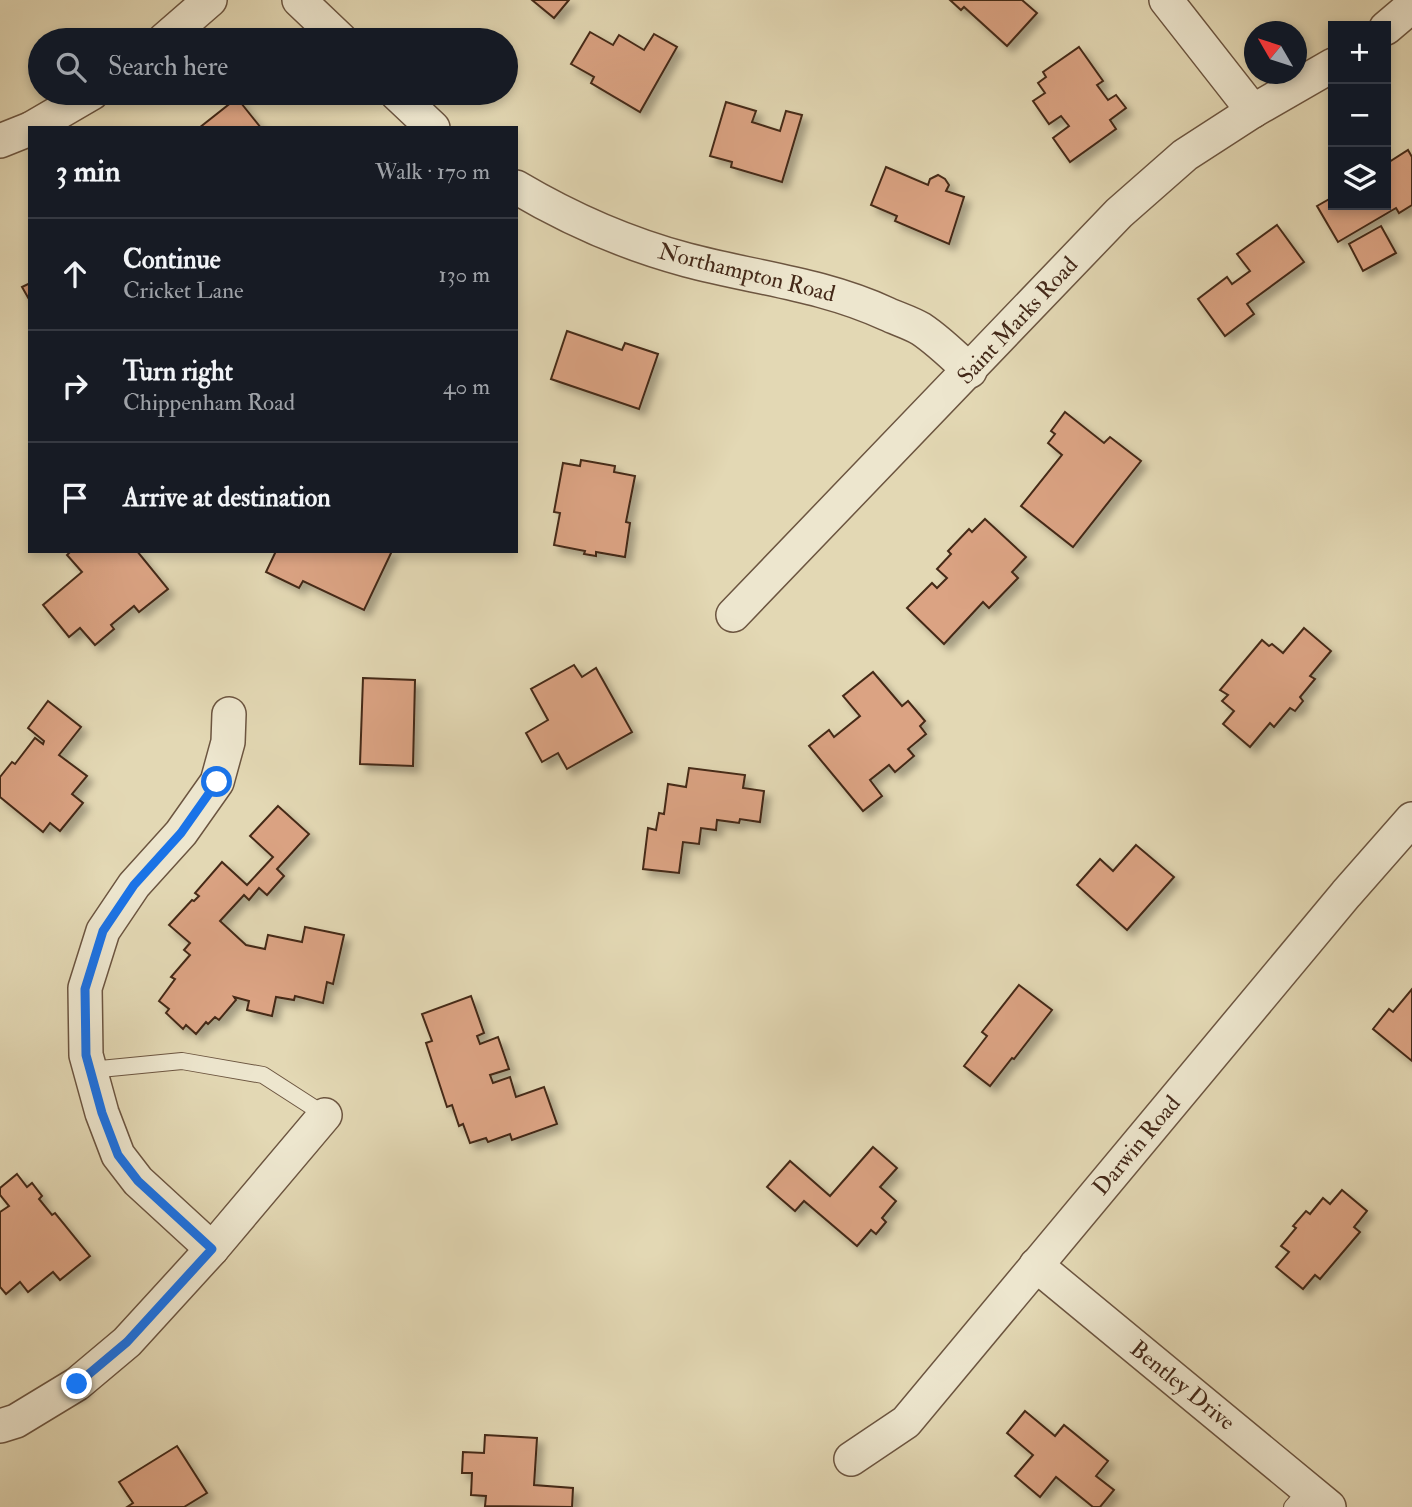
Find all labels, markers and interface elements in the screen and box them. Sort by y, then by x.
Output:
north arrow [1244,21,1307,84]
map controls [1328,21,1391,210]
button: + [1328,21,1391,84]
search box [28,28,518,105]
icon: search [52,48,90,86]
text: Search here [108,51,228,83]
button: − [1328,84,1391,147]
button: layers [1328,147,1391,210]
text: 3 min [56,153,121,190]
text: Walk · 170 m [375,157,490,186]
street label: Northampton Road [655,236,838,309]
text: Continue [123,244,221,276]
street label: Saint Marks Road [951,250,1084,390]
icon: ahead [56,255,94,293]
text: 130 m [438,260,490,289]
text: Cricket Lane [123,276,244,305]
text: Turn right [123,356,233,388]
icon: right [56,367,94,405]
text: 40 m [443,372,490,401]
text: Chippenham Road [123,388,295,417]
icon: arrive [56,479,94,517]
text: Arrive at destination [123,482,331,514]
route start [201,766,232,797]
street label: Darwin Road [1086,1089,1187,1201]
street label: Bentley Drive [1124,1334,1241,1437]
route end [61,1368,92,1399]

